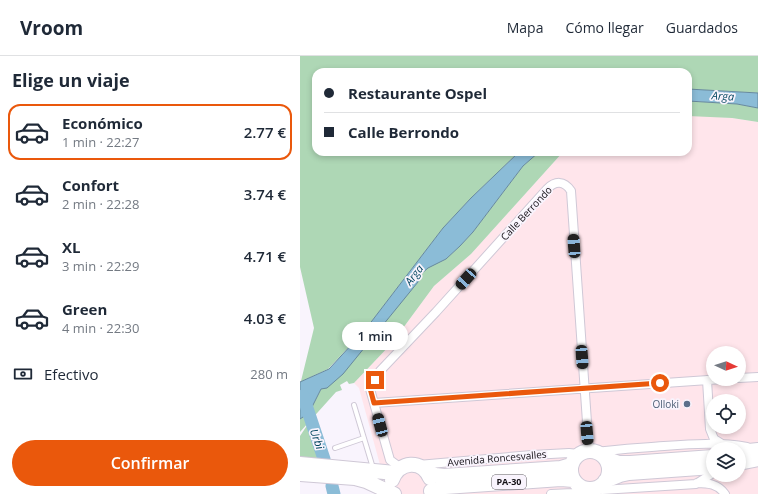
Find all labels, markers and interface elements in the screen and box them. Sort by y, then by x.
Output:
text: Vroom [20,15,83,41]
text: Mapa [507,18,543,37]
text: Cómo llegar [565,18,644,37]
text: Guardados [666,18,738,37]
text: Elige un viaje [12,68,130,92]
text: Restaurante Ospel [348,83,487,103]
water label: Arga [710,87,735,104]
text: Económico [62,113,143,133]
icon: car [14,114,50,150]
text: 2.77 € [244,122,286,142]
text: Calle Berrondo [348,122,459,142]
text: 1 min · 22:27 [62,133,139,151]
text: Confort [62,175,119,195]
icon: car [14,176,50,212]
street label: Calle Berrondo [497,183,555,243]
text: 3.74 € [244,184,286,204]
text: 2 min · 22:28 [62,195,139,213]
car [567,234,581,258]
text: XL [62,237,80,257]
icon: car [14,238,50,274]
text: 4.71 € [244,246,286,266]
text: 3 min · 22:29 [62,257,139,275]
water label: Arga [400,261,426,289]
car [454,266,478,292]
text: Green [62,299,107,319]
icon: car [14,300,50,336]
text: 4.03 € [244,308,286,328]
text: 4 min · 22:30 [62,319,139,337]
callout: 1 min [342,322,408,350]
text: 1 min [357,327,393,345]
car [575,345,589,369]
north arrow [706,346,746,386]
map controls [706,346,746,482]
icon: cash [12,363,34,385]
text: Efectivo [44,364,99,384]
text: 280 m [250,365,288,383]
route end [366,371,384,389]
route start [651,374,669,392]
button: locate [706,394,746,434]
place label: Olloki [652,397,679,411]
marker: Olloki [682,399,692,409]
car [371,412,389,438]
car [580,421,594,445]
water label: Urbi [307,426,328,451]
button: Confirmar [12,440,288,486]
button: layers [706,442,746,482]
street label: Avenida Roncesvalles [447,447,547,469]
road number: PA-30 [492,475,526,489]

